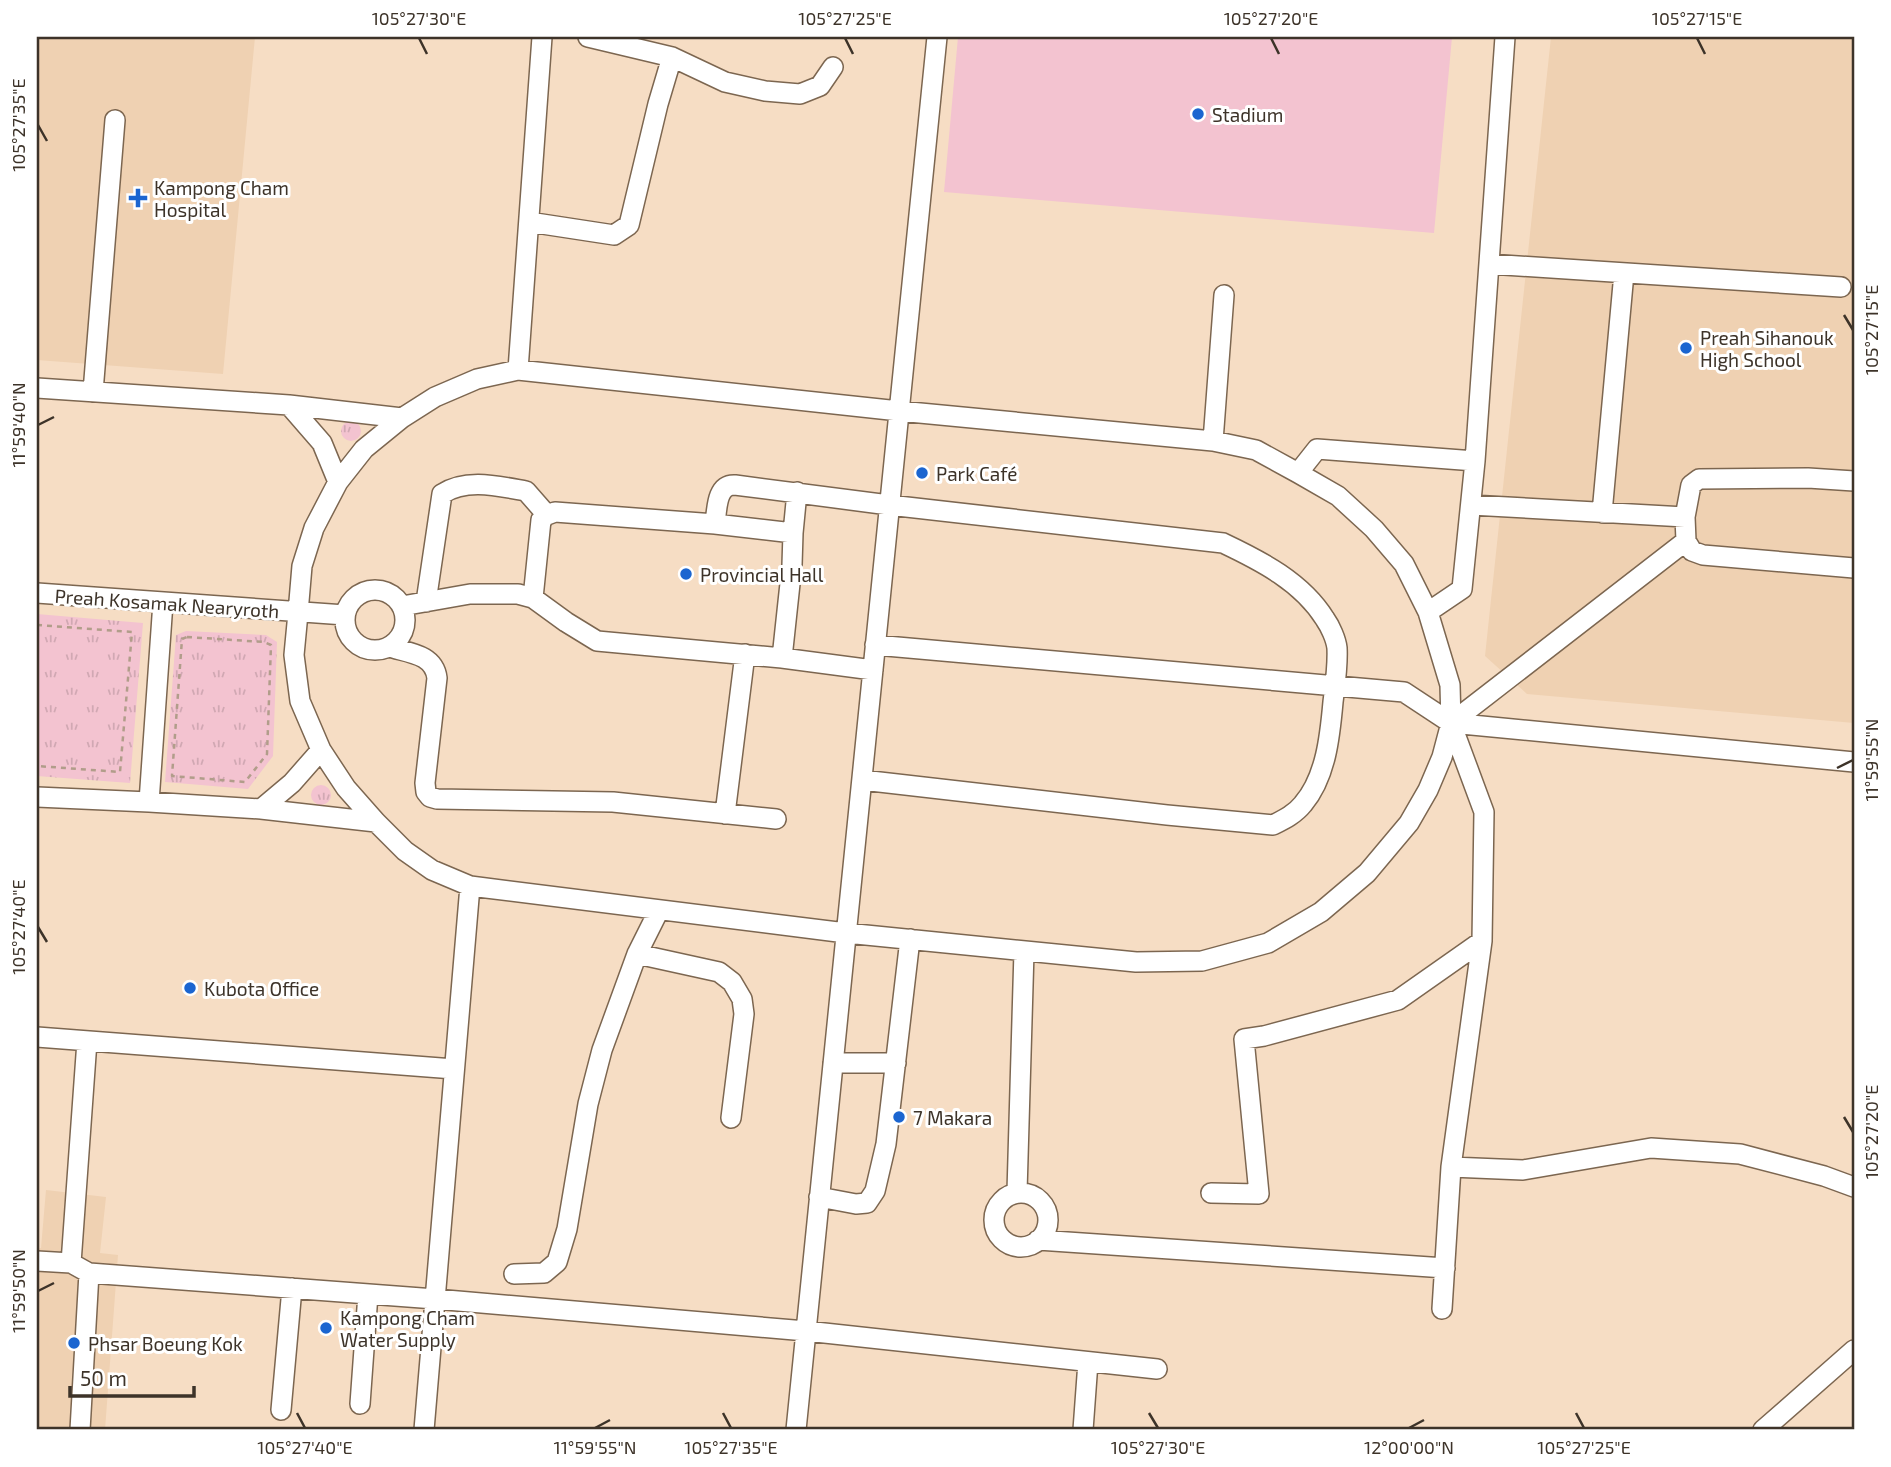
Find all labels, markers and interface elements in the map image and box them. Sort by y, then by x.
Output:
text: 105°27'30"E [372,7,466,29]
text: 105°27'25"E [798,7,892,29]
text: 105°27'20"E [1224,7,1318,29]
text: 105°27'15"E [1652,7,1742,29]
text: 105°27'35"E [7,78,29,172]
place label: Stadium [1212,103,1283,126]
marker: Stadium [1190,106,1206,122]
place label: Kampong Cham Hospital [154,176,289,221]
marker: Kampong Cham Hospital [128,188,148,208]
text: 105°27'15"E [1860,285,1882,375]
place label: Preah Sihanouk High School [1700,326,1834,371]
marker: Preah Sihanouk High School [1678,340,1694,356]
text: 11°59'40"N [7,382,29,468]
place label: Park Café [936,462,1017,485]
marker: Park Café [914,465,930,481]
place label: Provincial Hall [700,563,824,586]
marker: Provincial Hall [678,566,694,582]
street label: Preah Kosamak Nearyroth [54,584,280,622]
text: 11°59'55"N [1860,719,1882,801]
text: 105°27'40"E [7,879,29,975]
place label: Kubota Office [204,977,319,1000]
marker: Kubota Office [182,980,198,996]
text: 105°27'20"E [1860,1085,1882,1179]
place label: 7 Makara [913,1106,992,1129]
marker: 7 Makara [891,1109,907,1125]
text: 11°59'50"N [7,1249,29,1333]
place label: Kampong Cham Water Supply [340,1306,475,1351]
marker: Kampong Cham Water Supply [318,1320,334,1336]
place label: Phsar Boeung Kok [88,1332,243,1355]
marker: Phsar Boeung Kok [66,1335,82,1351]
scale bar [70,1355,194,1399]
text: 50 m [80,1365,127,1390]
text: 105°27'40"E [257,1436,353,1458]
text: 11°59'55"N [554,1436,636,1458]
text: 105°27'35"E [684,1436,778,1458]
text: 105°27'30"E [1111,1436,1205,1458]
text: 12°00'00"N [1364,1436,1454,1458]
text: 105°27'25"E [1537,1436,1631,1458]

